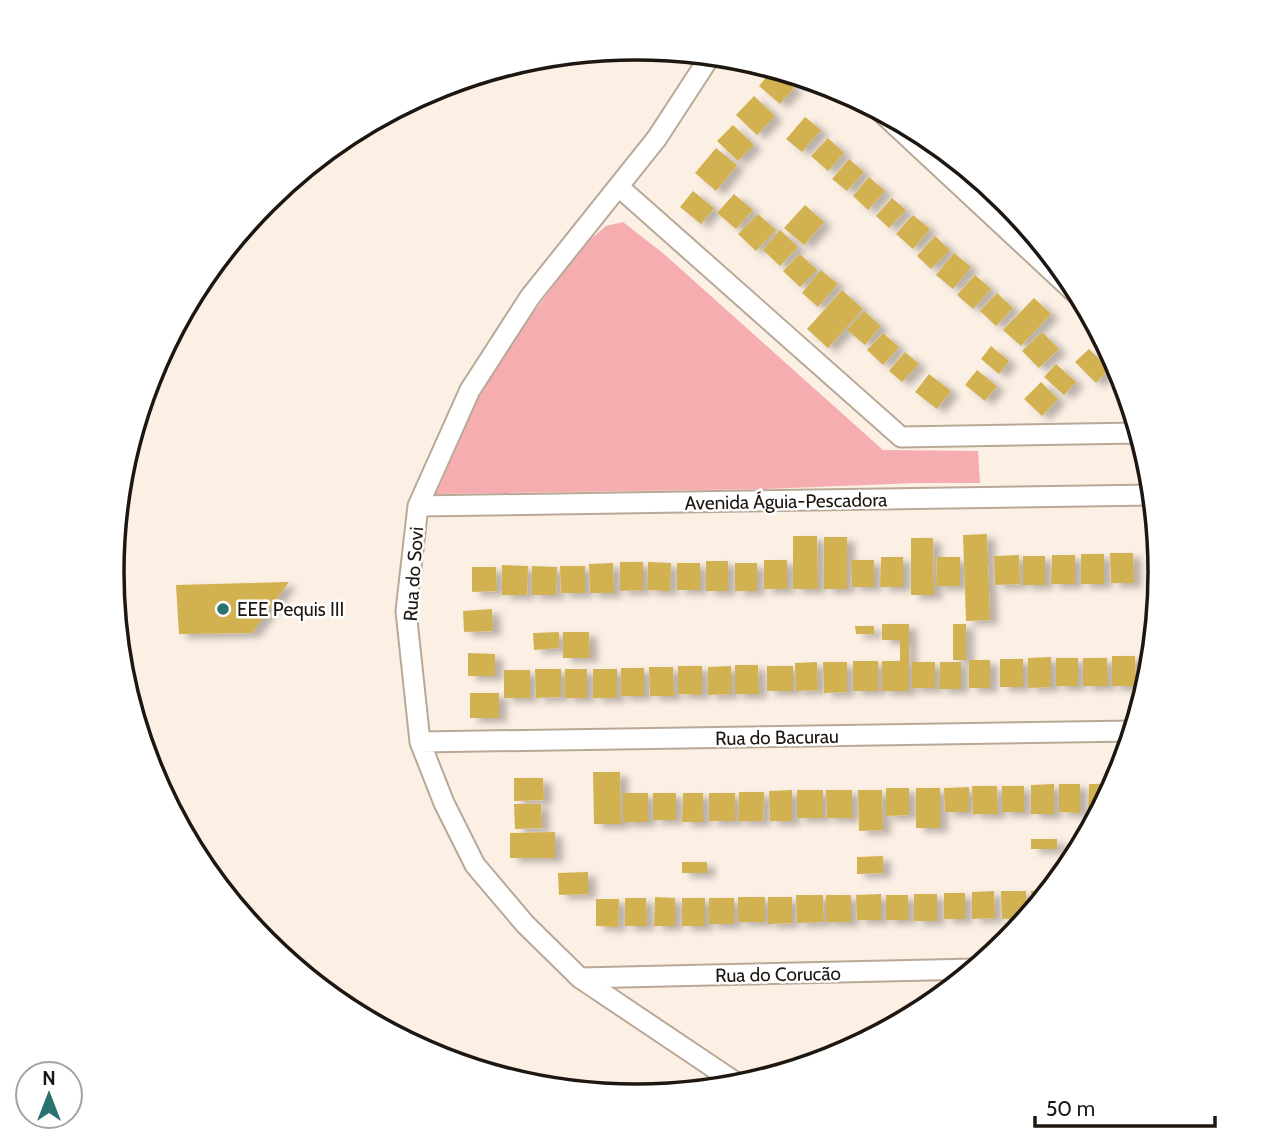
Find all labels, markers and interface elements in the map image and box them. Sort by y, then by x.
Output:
street label: Avenida Águia-Pescadora [684,487,888,515]
street label: Rua do Sovi [399,526,428,622]
place label: EEE Pequis III [237,598,344,621]
marker: EEE Pequis III [215,601,231,617]
street label: Rua do Bacurau [715,725,839,750]
street label: Rua do Corucão [715,962,841,987]
north arrow [14,1060,84,1130]
text: N [42,1067,56,1090]
scale bar [1035,1084,1215,1128]
text: 50 m [1046,1096,1095,1121]

